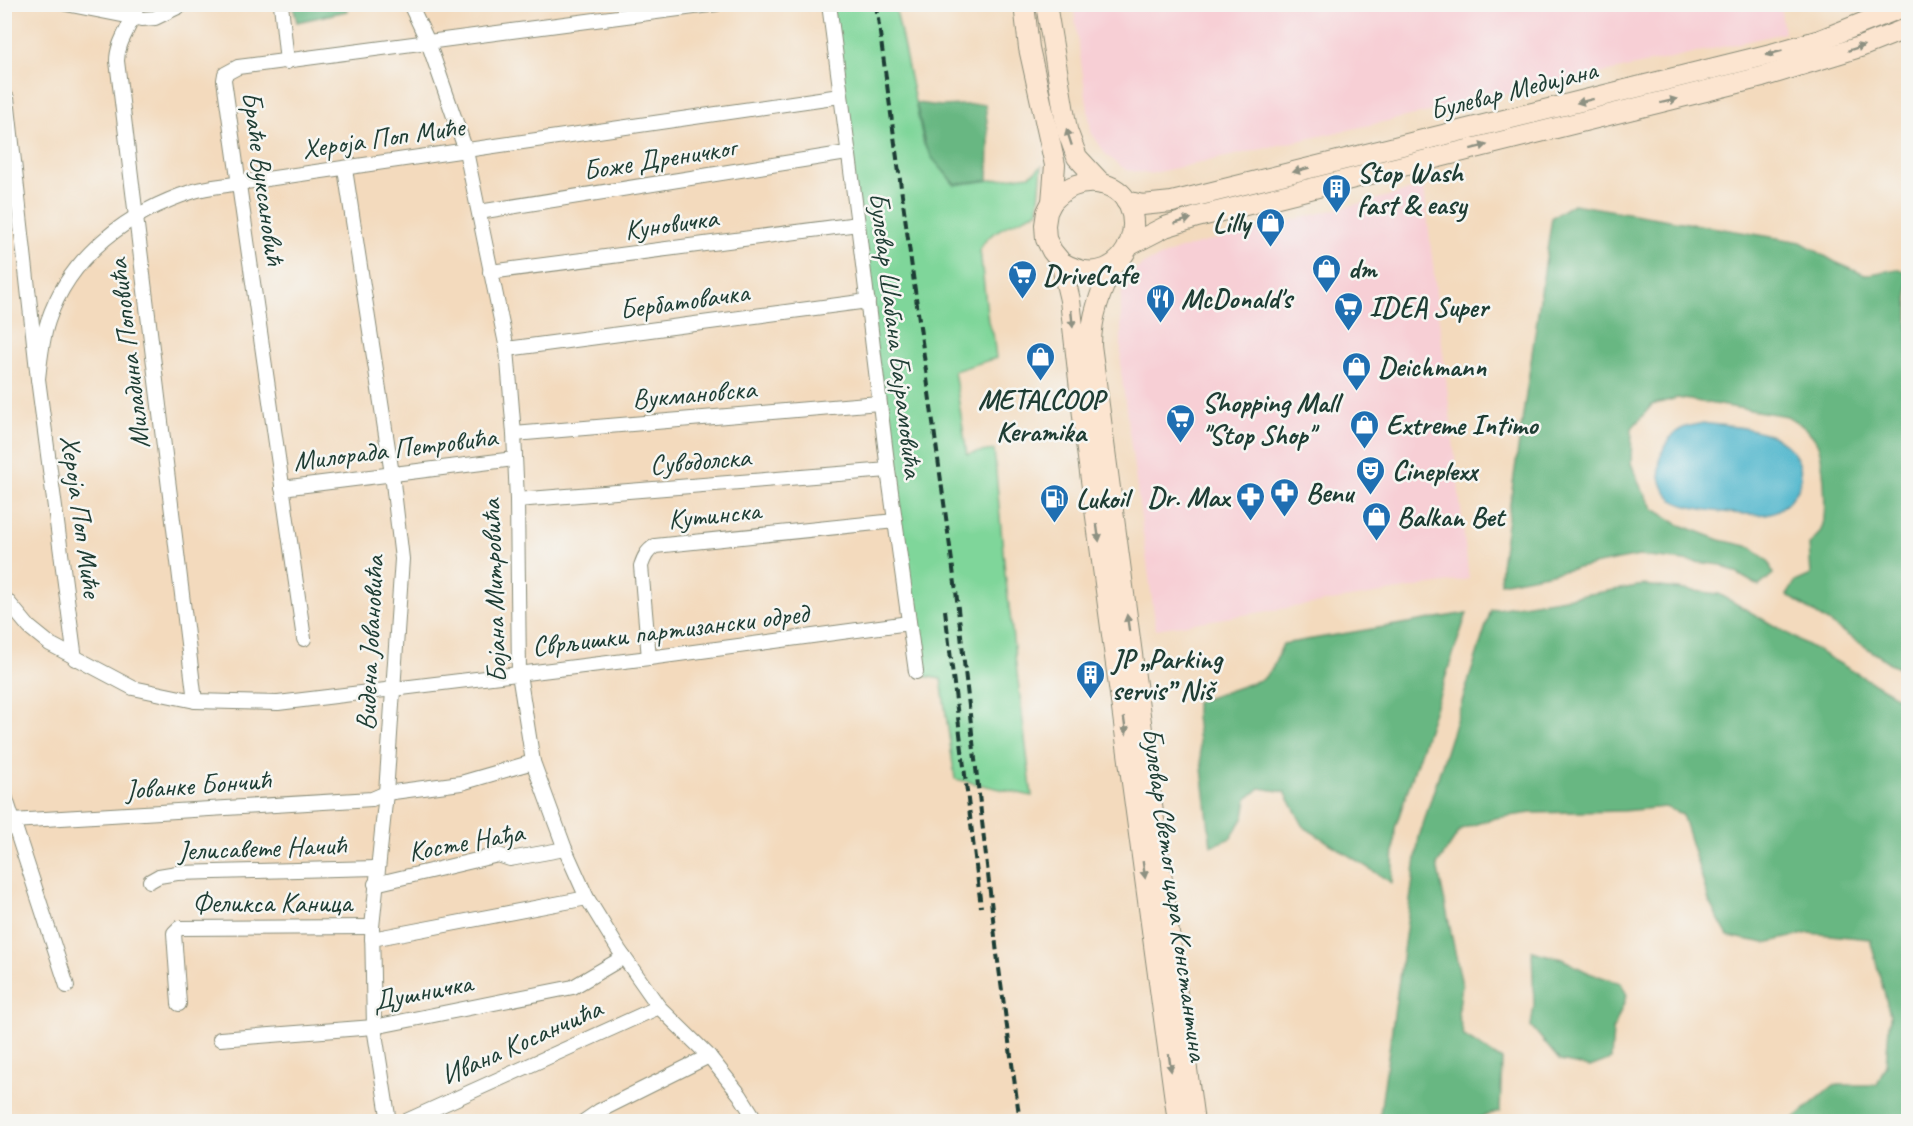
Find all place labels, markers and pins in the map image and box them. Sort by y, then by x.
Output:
place label: Stop Wash fast & easy [1357,155,1469,223]
building icon: Stop Wash fast & easy [1320,172,1352,214]
place label: Lilly [1213,205,1253,240]
shop icon: Lilly [1255,206,1287,248]
place label: dm [1348,251,1378,286]
shop icon: dm [1311,252,1343,294]
place label: DriveCafe [1043,257,1140,292]
supermarket icon: DriveCafe [1006,258,1038,300]
place label: McDonald's [1181,281,1295,316]
restaurant icon: McDonald's [1144,282,1176,324]
place label: IDEA Super [1369,289,1491,324]
supermarket icon: IDEA Super [1332,290,1364,332]
shop icon: METALCOOP Keramika [1025,340,1057,382]
place label: Deichmann [1378,349,1487,384]
shop icon: Deichmann [1341,350,1373,392]
place label: METALCOOP Keramika [978,382,1108,449]
place label: Shopping Mall "Stop Shop" [1202,385,1344,452]
supermarket icon: Shopping Mall "Stop Shop" [1165,402,1197,444]
place label: Extreme Intimo [1386,407,1539,442]
shop icon: Extreme Intimo [1349,408,1381,450]
place label: Cineplexx [1392,453,1480,488]
theatre icon: Cineplexx [1355,454,1387,496]
place label: Benu [1306,475,1356,510]
pharmacy icon: Benu [1269,476,1301,518]
place label: Dr. Max [1147,479,1231,514]
pharmacy icon: Dr. Max [1234,480,1266,522]
place label: Lukoil [1076,481,1134,516]
fuel station icon: Lukoil [1039,482,1071,524]
place label: Balkan Bet [1397,499,1507,534]
shop icon: Balkan Bet [1360,500,1392,542]
place label: JP „Parking servis” Niš [1110,641,1224,708]
building icon: JP „Parking servis” Niš [1075,658,1107,700]

